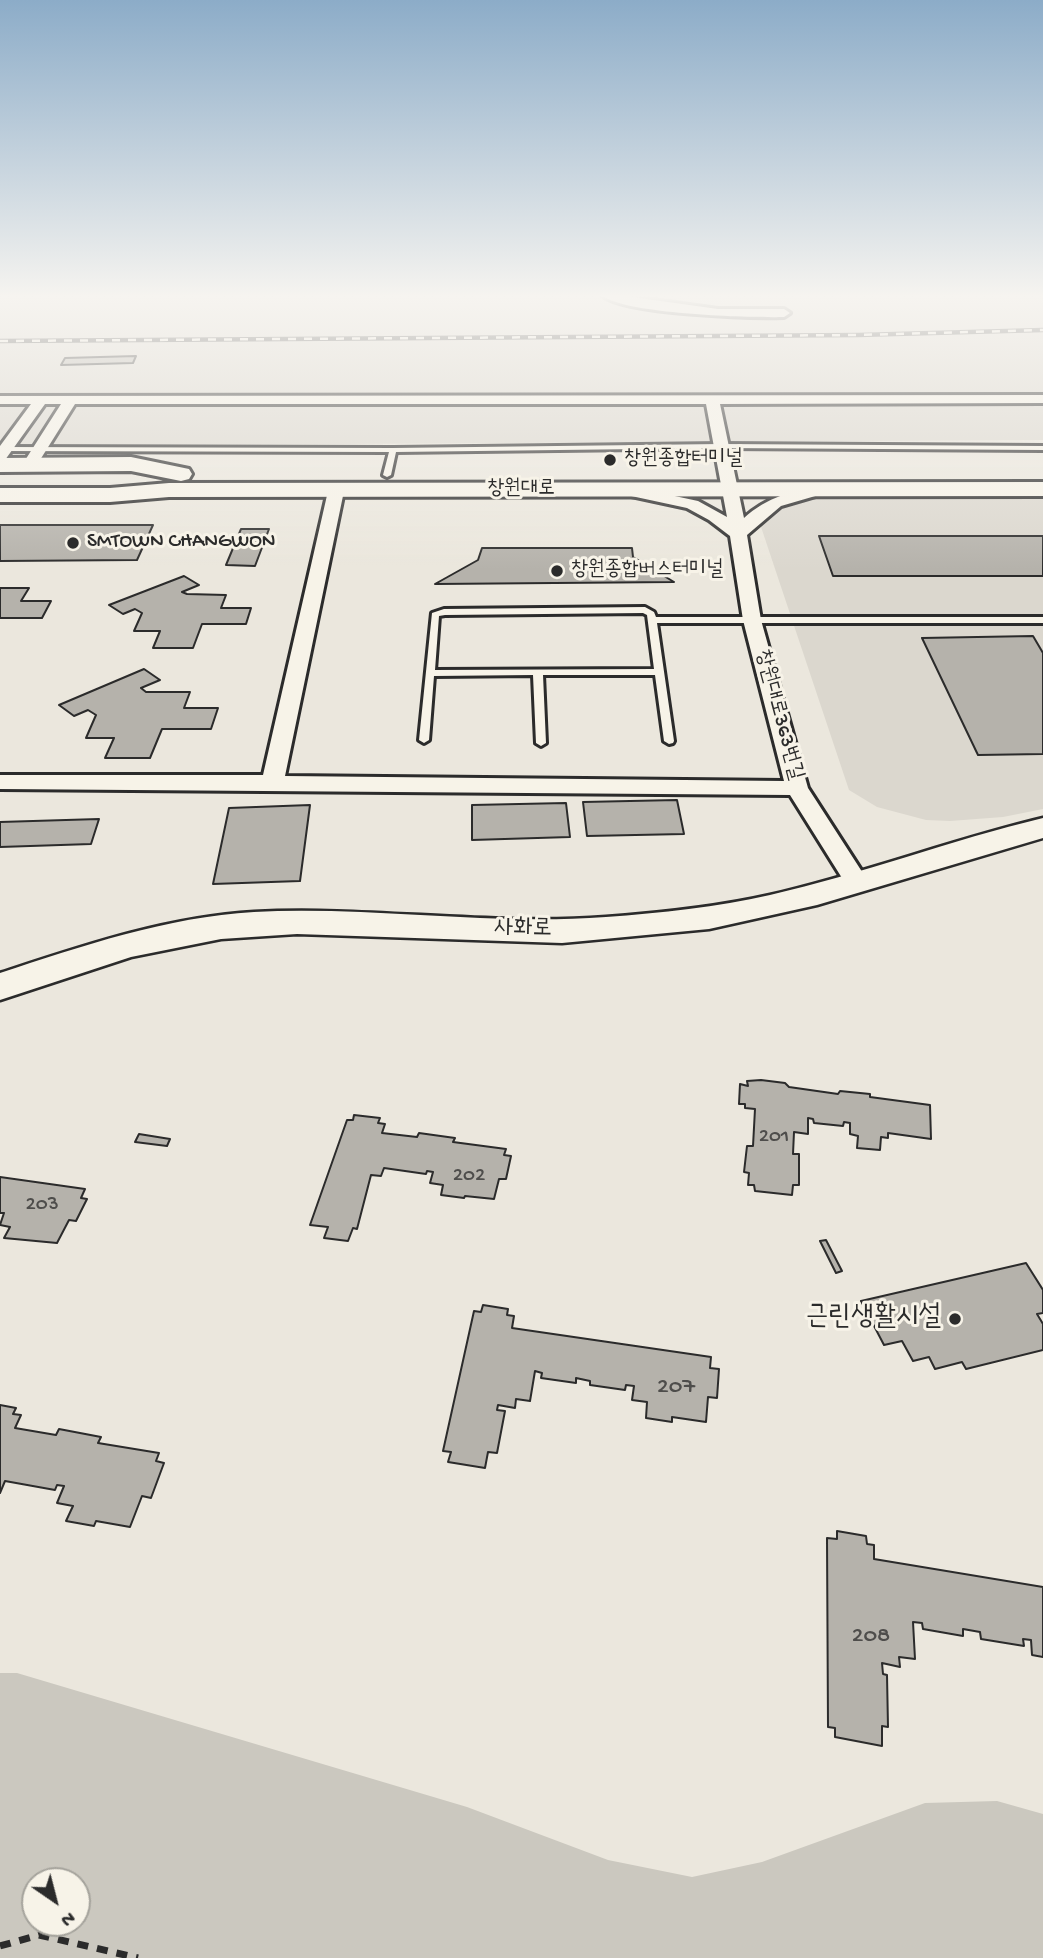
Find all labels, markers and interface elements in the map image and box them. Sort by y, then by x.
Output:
place label: 창원종합터미널 [624,447,742,473]
marker: 창원종합터미널 [602,452,618,468]
street label: 창원대로 [487,477,555,503]
place label: SMTOWN CHANGWON [87,530,275,556]
marker: SMTOWN CHANGWON [65,535,81,551]
place label: 창원종합버스터미널 [571,558,723,584]
marker: 창원종합버스터미널 [549,563,565,579]
street label: 창원대로363번길 [749,647,807,783]
street label: 사화로 [494,915,552,945]
house number: 201 [759,1125,789,1151]
house number: 202 [453,1164,485,1190]
house number: 203 [25,1193,59,1219]
place label: 근린생활시설 [806,1302,941,1336]
marker: 근린생활시설 [947,1311,963,1327]
house number: 207 [657,1374,695,1402]
house number: 208 [852,1623,890,1651]
north arrow [21,1867,91,1937]
text: N [56,1905,79,1931]

